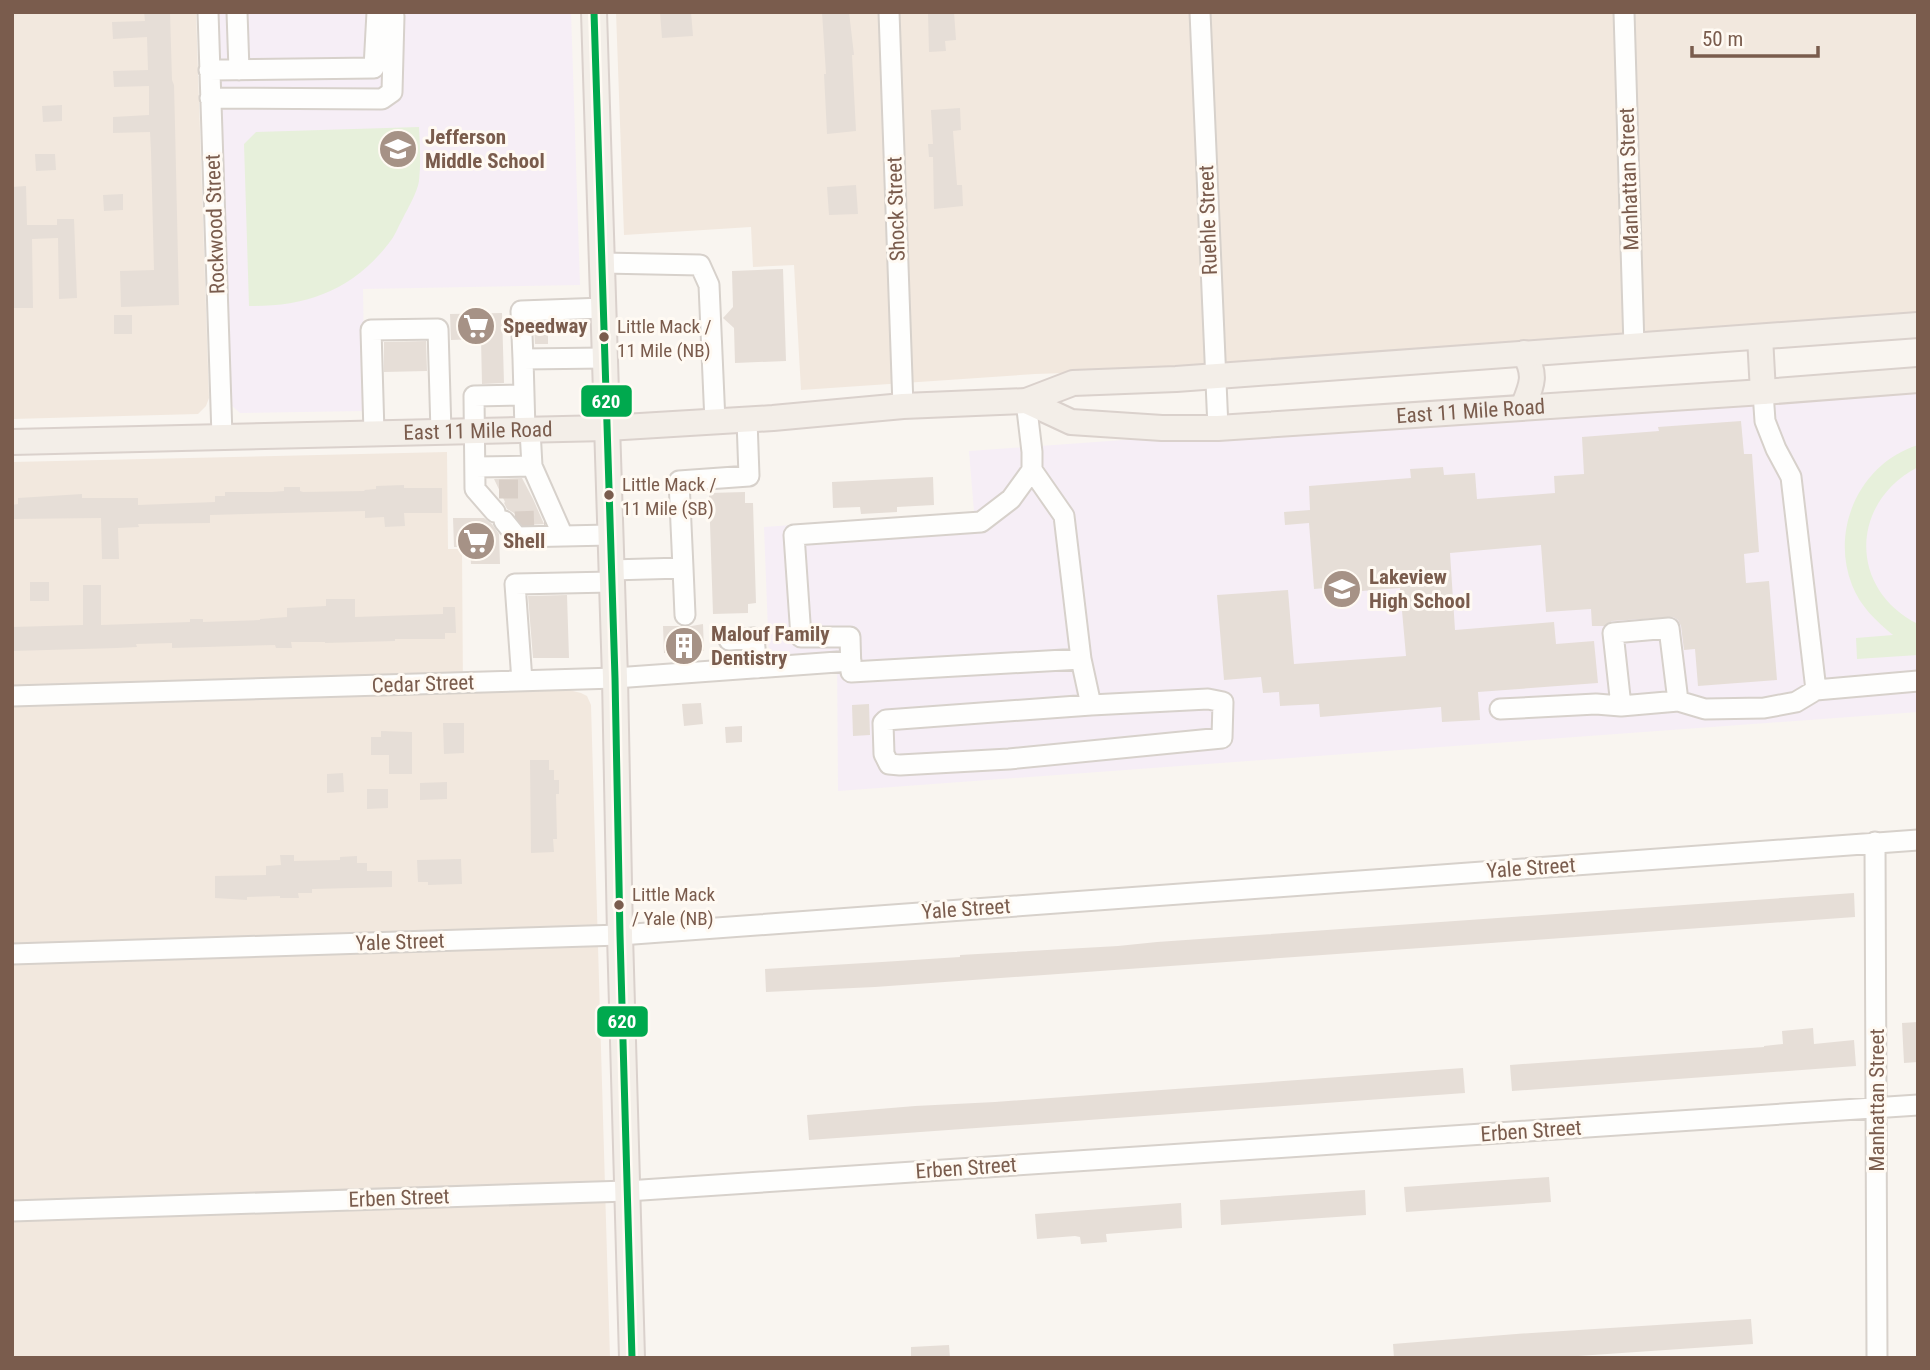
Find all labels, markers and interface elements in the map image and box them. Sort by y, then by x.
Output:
scale bar [1692,14,1818,58]
text: 50 m [1702,27,1743,51]
street label: Manhattan Street [1615,107,1643,251]
place label: Jefferson Middle School [425,125,545,173]
school or university icon: Jefferson Middle School [377,128,419,170]
street label: Rockwood Street [201,154,229,294]
street label: Shock Street [882,156,910,262]
street label: Ruehle Street [1194,165,1222,275]
supermarket icon: Speedway [455,305,497,347]
place label: Speedway [503,314,588,338]
place label: Little Mack / 11 Mile (NB) [617,315,711,362]
marker: Little Mack / 11 Mile (NB) [597,330,611,344]
line badge: 620 [580,384,633,418]
text: 620 [592,390,620,413]
street label: East 11 Mile Road [1395,394,1546,428]
street label: East 11 Mile Road [403,417,553,445]
place label: Little Mack / 11 Mile (SB) [622,473,716,520]
marker: Little Mack / 11 Mile (SB) [602,488,616,502]
supermarket icon: Shell [455,520,497,562]
place label: Shell [503,529,545,553]
place label: Lakeview High School [1369,565,1470,613]
school or university icon: Lakeview High School [1321,568,1363,610]
place label: Malouf Family Dentistry [711,622,830,670]
building icon: Malouf Family Dentistry [663,625,705,667]
street label: Cedar Street [371,670,475,698]
street label: Yale Street [1486,853,1576,883]
place label: Little Mack / Yale (NB) [632,883,715,930]
street label: Yale Street [921,894,1011,924]
marker: Little Mack / Yale (NB) [612,898,626,912]
street label: Yale Street [355,928,445,956]
line badge: 620 [596,1005,649,1038]
text: 620 [608,1010,636,1033]
street label: Manhattan Street [1865,1029,1889,1171]
street label: Erben Street [1480,1115,1582,1147]
street label: Erben Street [915,1152,1017,1184]
street label: Erben Street [348,1184,450,1212]

